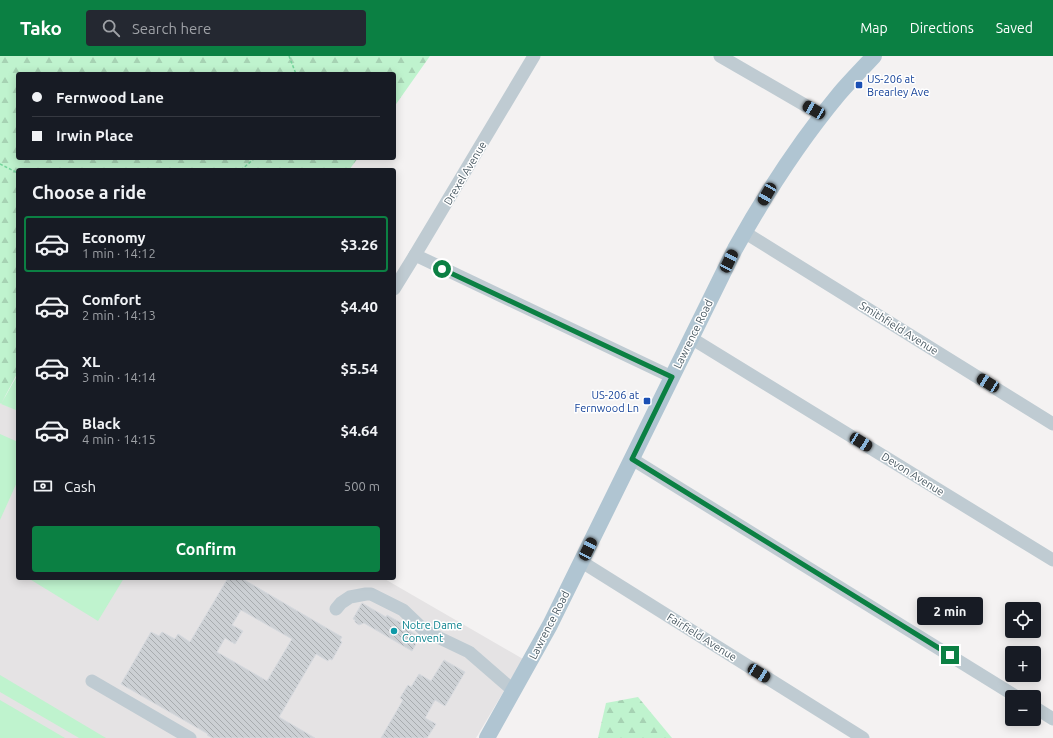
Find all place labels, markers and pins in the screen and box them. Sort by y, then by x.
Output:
place label: US-206 at Brearley Ave [867,73,929,98]
marker: US-206 at Brearley Ave [854,80,864,90]
place label: US-206 at Fernwood Ln [574,389,640,414]
marker: US-206 at Fernwood Ln [642,396,652,406]
place label: Notre Dame Convent [402,619,462,644]
marker: Notre Dame Convent [389,626,399,636]

